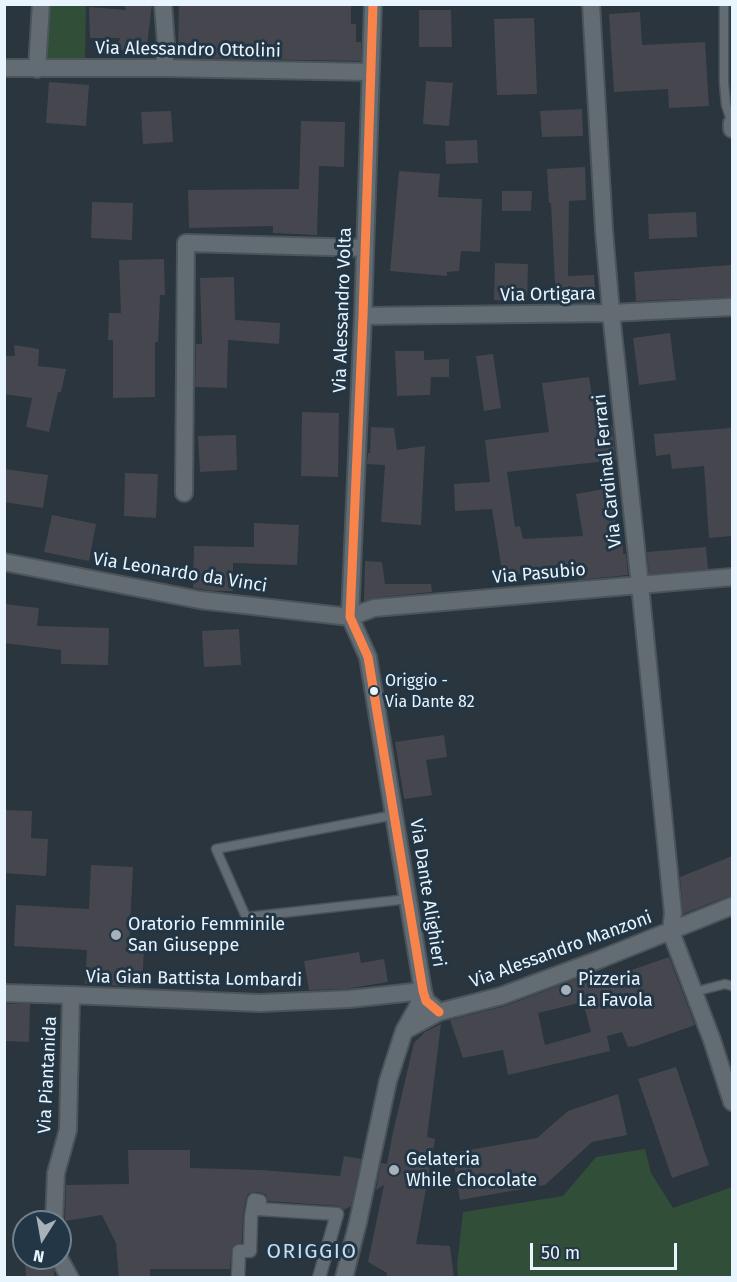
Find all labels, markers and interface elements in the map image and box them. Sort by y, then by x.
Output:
street label: Via Alessandro Ottolini [95,38,281,62]
street label: Via Alessandro Volta [329,227,357,393]
street label: Via Ortigara [500,283,596,307]
street label: Via Cardinal Ferrari [589,393,627,549]
street label: Via Leonardo da Vinci [91,549,269,597]
street label: Via Pasubio [491,559,587,589]
place label: Origgio - Via Dante 82 [385,672,475,710]
marker: Origgio - Via Dante 82 [368,685,380,697]
street label: Via Dante Alighieri [405,817,449,969]
street label: Via Alessandro Manzoni [467,907,655,993]
place label: Oratorio Femminile San Giuseppe [128,914,285,956]
marker: Oratorio Femminile San Giuseppe [109,928,123,942]
street label: Via Gian Battista Lombardi [86,966,302,992]
place label: Pizzeria La Favola [578,969,653,1012]
marker: Pizzeria La Favola [559,983,573,997]
street label: Via Piantanida [34,1016,62,1134]
place label: Gelateria While Chocolate [406,1149,537,1192]
marker: Gelateria While Chocolate [387,1163,401,1177]
north arrow [12,1210,72,1270]
scale bar [533,1231,680,1269]
district label: ORIGGIO [266,1239,358,1265]
text: 50 m [541,1242,580,1264]
text: N [32,1246,46,1267]

